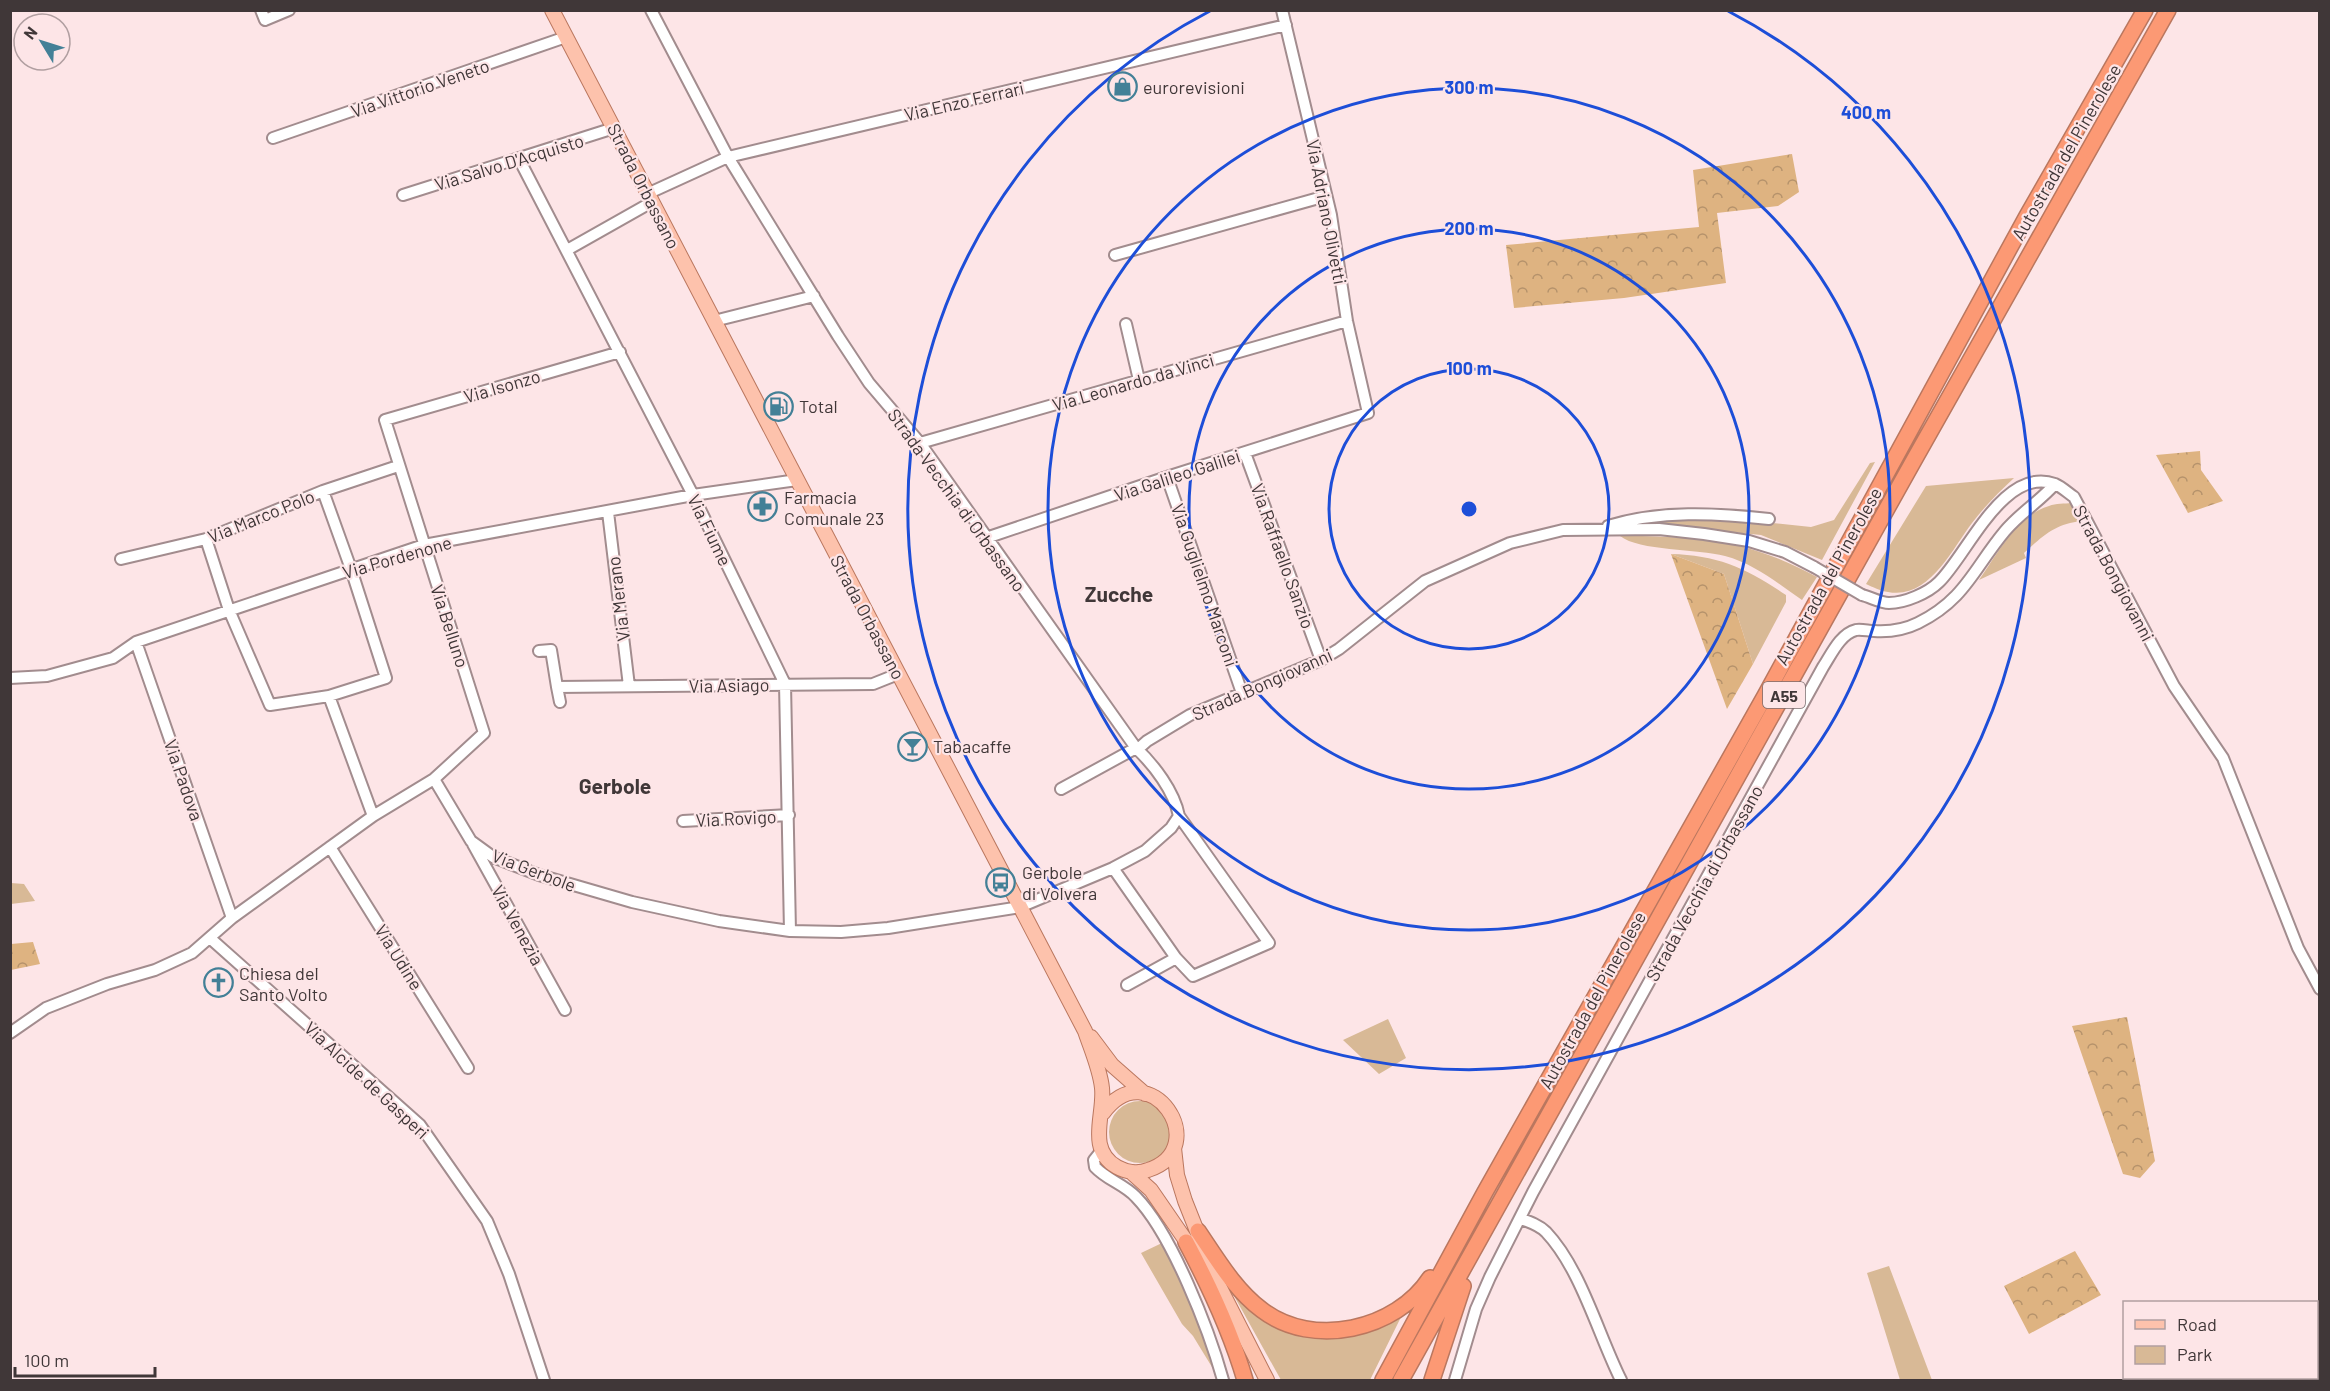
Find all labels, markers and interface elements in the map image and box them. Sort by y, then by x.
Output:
north arrow [12,12,72,72]
text: N [19,22,41,42]
street label: Via Vittorio Veneto [348,54,492,122]
street label: Autostrada del Pinerolese [2007,60,2125,244]
shop icon: eurorevisioni [1106,71,1138,103]
place label: eurorevisioni [1143,76,1245,98]
text: 300 m [1445,76,1493,98]
street label: Via Enzo Ferrari [902,77,1026,125]
text: 400 m [1841,101,1891,123]
street label: Strada Orbassano [603,120,685,252]
street label: Via Salvo D'Acquisto [432,129,586,195]
street label: Via Adriano Olivetti [1302,138,1352,286]
text: 200 m [1444,217,1494,239]
street label: Via Leonardo da Vinci [1049,348,1217,416]
text: 100 m [1446,357,1492,379]
street label: Via Isonzo [461,365,543,407]
fuel station icon: Total [762,390,794,422]
place label: Total [799,395,838,417]
street label: Strada Vecchia di Orbassano [883,404,1031,596]
street label: Via Galileo Galilei [1111,444,1243,506]
street label: Via Raffaello Sanzio [1247,480,1319,632]
street label: Autostrada del Pinerolese [1770,483,1886,669]
street label: Via Marco Polo [204,485,318,547]
place label: Farmacia Comunale 23 [784,486,884,529]
street label: Via Fiume [683,491,737,569]
pharmacy icon: Farmacia Comunale 23 [747,491,779,523]
centre of rings [1459,499,1479,519]
street label: Via Guglielmo Marconi [1167,501,1243,669]
street label: Strada Bongiovanni [2069,501,2159,645]
street label: Via Pordenone [340,531,454,583]
street label: Strada Orbassano [826,551,910,683]
street label: Via Merano [602,555,634,643]
district label: Zucche [1085,581,1153,606]
street label: Via Belluno [426,582,474,670]
street label: Strada Bongiovanni [1188,643,1336,725]
street label: Via Asiago [688,673,770,697]
road number: A55 [1763,682,1805,708]
bar icon: Tabacaffe [896,730,928,762]
place label: Tabacaffe [933,735,1011,757]
street label: Via Padova [160,736,208,824]
district label: Gerbole [579,773,651,798]
street label: Strada Vecchia di Orbassano [1641,781,1767,985]
street label: Via Rovigo [695,805,777,831]
street label: Via Gerbole [489,844,579,896]
place label: Gerbole di Volvera [1022,861,1097,904]
bus stop icon: Gerbole di Volvera [985,866,1017,898]
street label: Via Venezia [487,881,549,969]
street label: Autostrada del Pinerolese [1534,907,1650,1093]
street label: Via Udine [370,920,428,994]
place label: Chiesa del Santo Volto [239,962,328,1005]
church icon: Chiesa del Santo Volto [202,967,234,999]
street label: Via Alcide de Gasperi [300,1017,434,1143]
legend [2123,1301,2318,1379]
text: Road [2177,1313,2217,1335]
scale bar [15,1340,154,1378]
text: Park [2177,1343,2212,1365]
text: 100 m [24,1349,69,1371]

